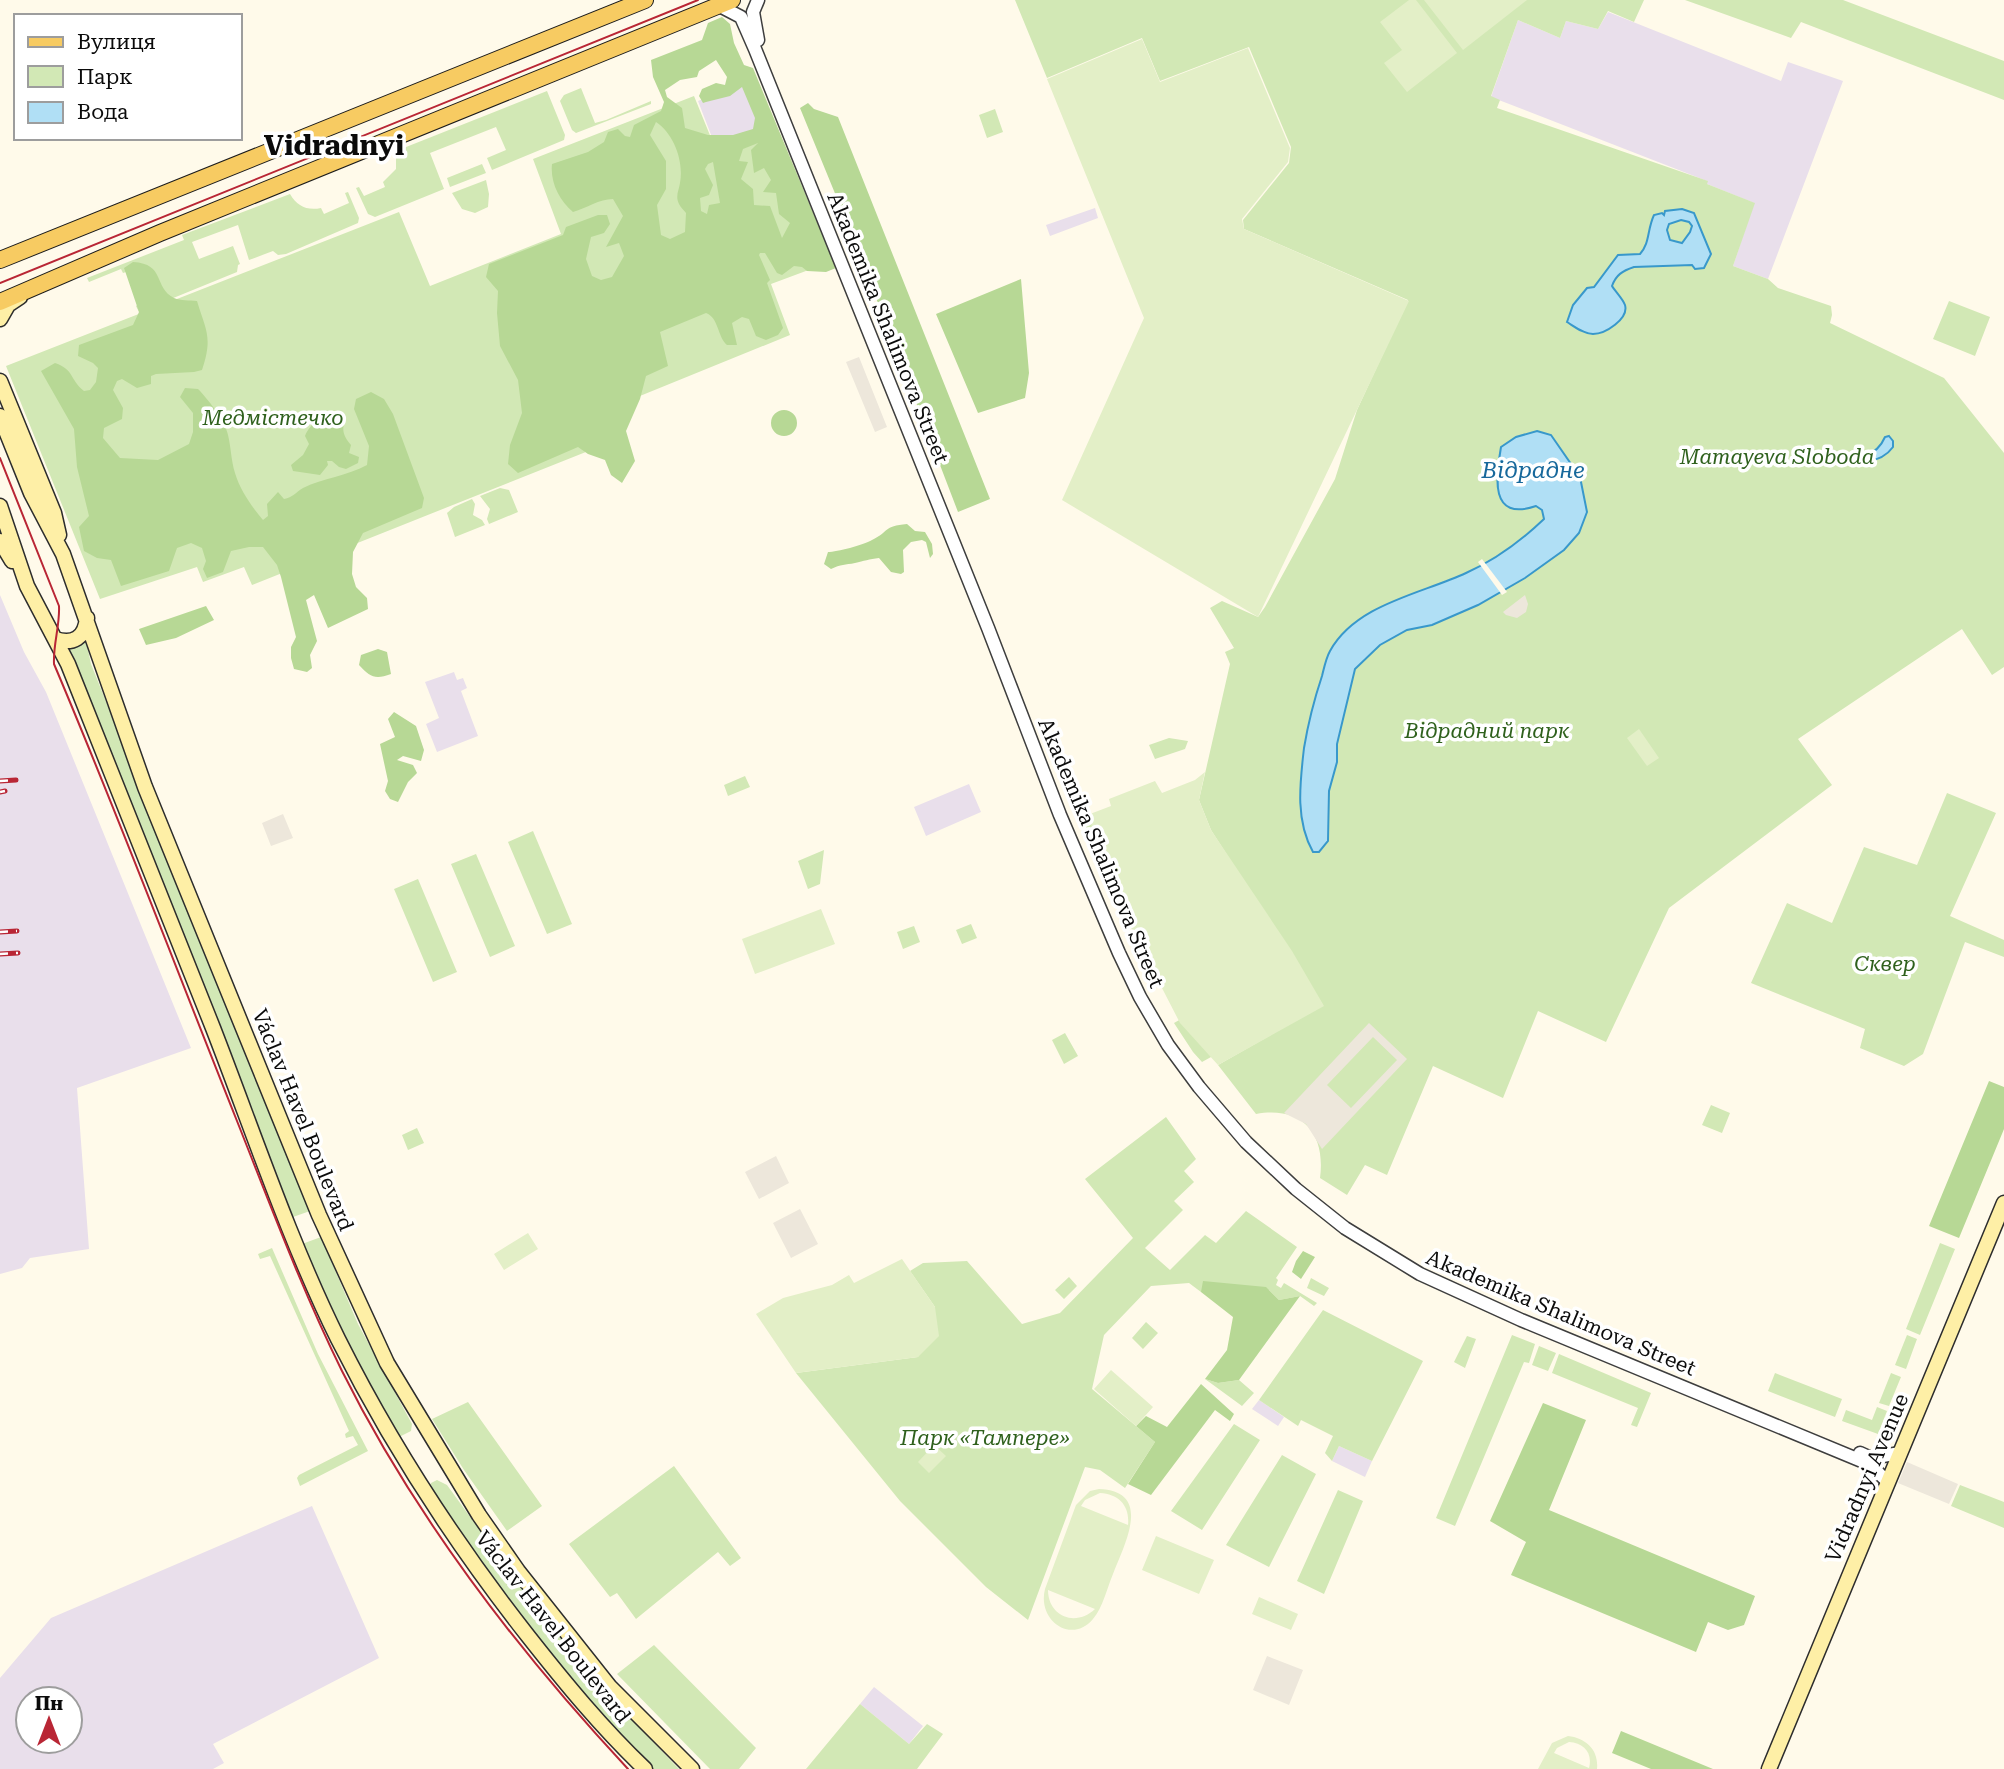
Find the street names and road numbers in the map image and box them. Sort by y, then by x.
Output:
street label: Akademika Shalimova Street [822,189,954,467]
street label: Akademika Shalimova Street [1033,715,1169,991]
street label: Václav Havel Boulevard [247,1006,359,1235]
street label: Akademika Shalimova Street [1423,1245,1699,1381]
street label: Vidradnyi Avenue [1821,1390,1913,1566]
street label: Václav Havel Boulevard [471,1526,636,1728]

